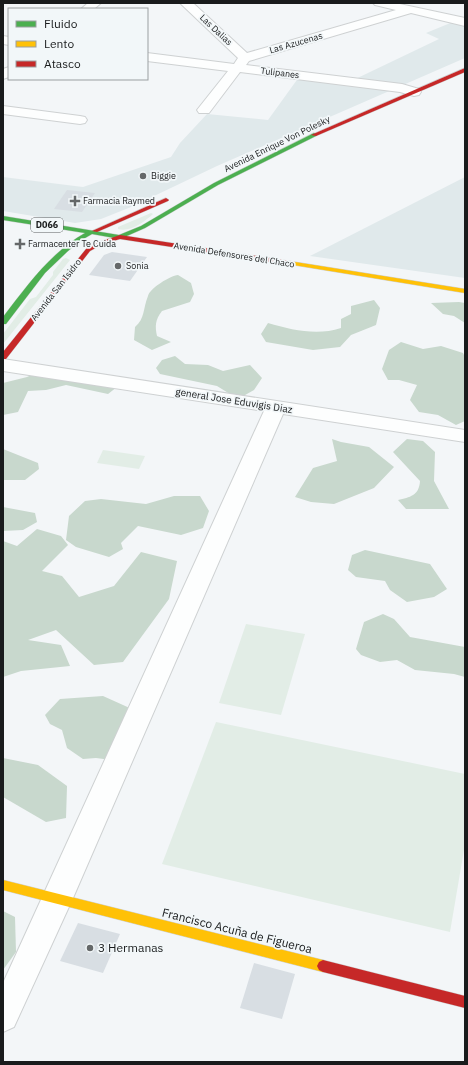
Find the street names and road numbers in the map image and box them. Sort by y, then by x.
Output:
street label: Las Dalias [198,12,235,47]
street label: Las Azucenas [268,30,324,55]
street label: Tulipanes [260,65,300,80]
street label: Avenida Enrique Von Polesky [222,113,332,174]
road number: D066 [31,218,63,232]
street label: Avenida Defensores del Chaco [173,240,295,269]
street label: Avenida San Isidro [28,257,83,323]
street label: general Jose Eduvigis Diaz [175,385,294,416]
street label: Francisco Acuña de Figueroa [160,905,314,957]

